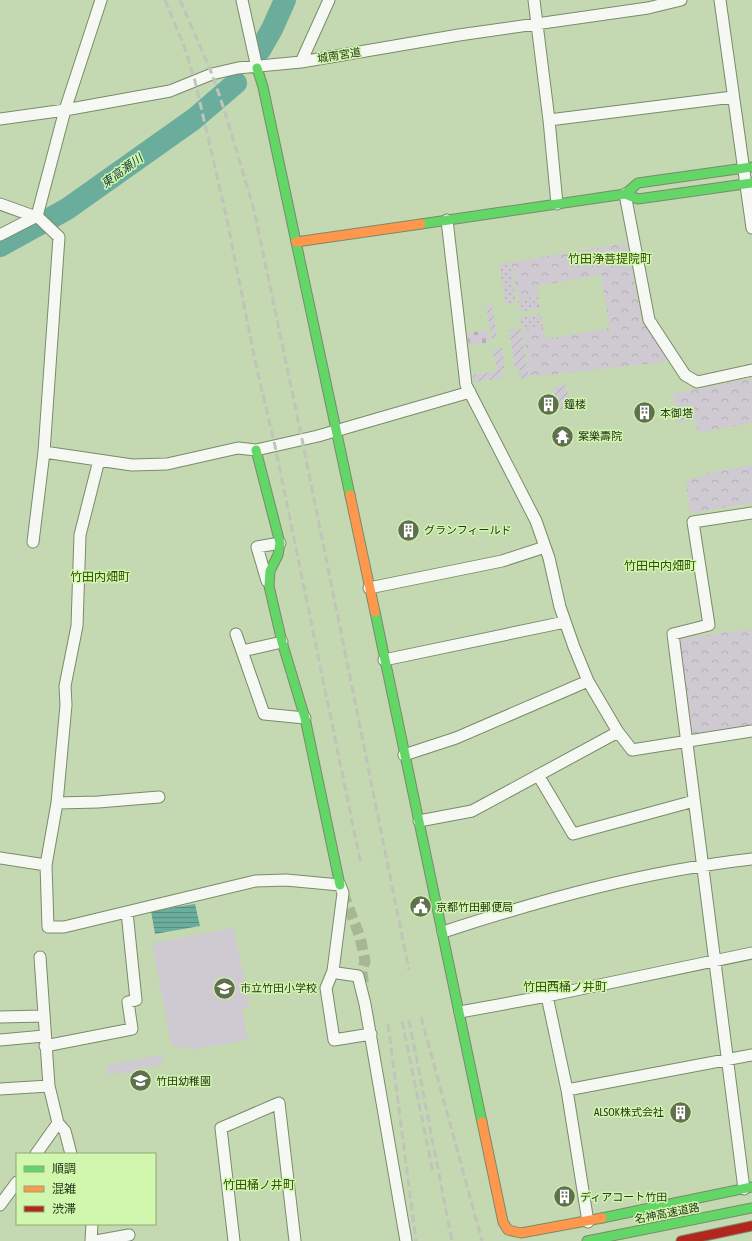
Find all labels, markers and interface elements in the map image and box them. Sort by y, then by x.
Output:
street label: 城南宮道 [316,46,362,64]
water label: 東高瀬川 [98,150,147,191]
district label: 竹田浄菩提院町 [568,252,652,266]
building icon: 鐘楼 [536,391,562,417]
place label: 鐘楼 [564,398,586,410]
building icon: 本御塔 [631,400,657,426]
place label: 本御塔 [660,407,693,419]
temple icon: 案樂壽院 [550,423,576,449]
place label: 案樂壽院 [578,430,622,442]
building icon: グランフィールド [395,517,421,543]
place label: グランフィールド [424,524,511,536]
district label: 竹田中内畑町 [624,559,696,573]
district label: 竹田内畑町 [70,570,130,584]
public building icon: 京都竹田郵便局 [407,894,433,920]
place label: 京都竹田郵便局 [436,901,513,913]
school or university icon: 市立竹田小学校 [211,975,237,1001]
district label: 竹田西桶ノ井町 [523,980,607,994]
place label: 市立竹田小学校 [240,982,317,994]
school or university icon: 竹田幼稚園 [128,1068,154,1094]
place label: 竹田幼稚園 [156,1075,211,1087]
building icon: ALSOK株式会社 [667,1099,693,1125]
place label: ALSOK株式会社 [594,1106,664,1118]
legend [16,1153,156,1225]
text: 順調 [52,1162,76,1176]
district label: 竹田桶ノ井町 [223,1178,295,1192]
text: 混雑 [52,1182,76,1196]
building icon: ディアコート竹田 [551,1184,577,1210]
place label: ディアコート竹田 [580,1191,667,1203]
street label: 名神高速道路 [633,1201,701,1225]
text: 渋滞 [52,1202,76,1216]

